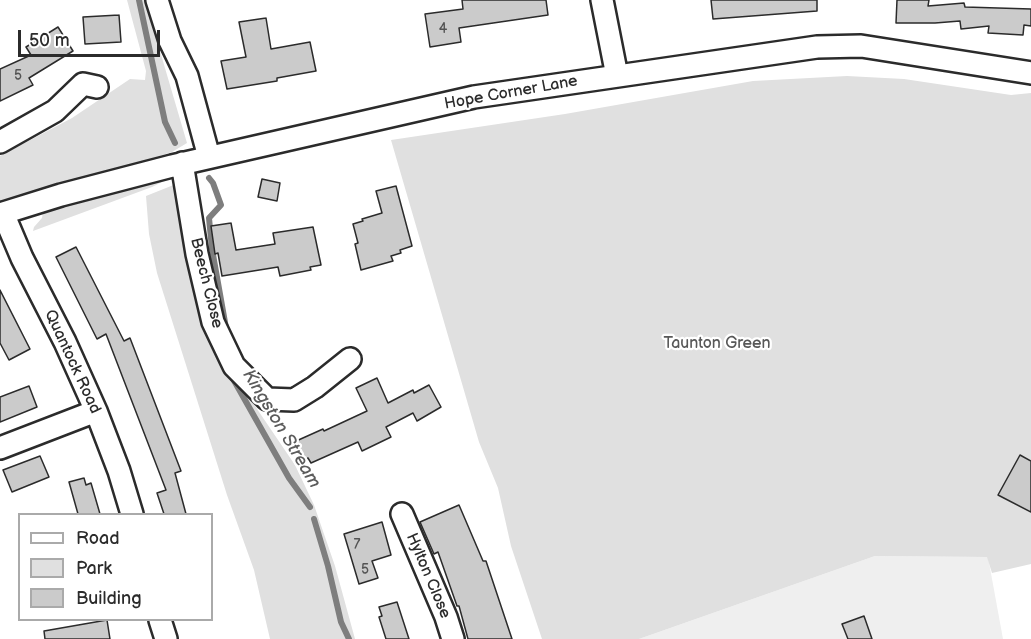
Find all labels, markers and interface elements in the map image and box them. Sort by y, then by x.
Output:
scale bar [21,18,164,56]
house number: 4 [439,21,447,37]
text: 50 m [29,30,70,51]
house number: 5 [14,68,22,84]
street label: Hope Corner Lane [443,72,579,114]
street label: Beech Close [185,236,227,330]
street label: Quantock Road [40,307,104,417]
park label: Taunton Green [663,334,771,354]
water label: Kingston Stream [237,366,325,492]
legend [18,513,213,621]
text: Road [76,528,120,549]
street label: Hylton Close [401,531,455,621]
house number: 7 [354,537,360,553]
text: Park [76,558,112,579]
house number: 5 [361,562,369,578]
text: Building [76,588,142,609]

